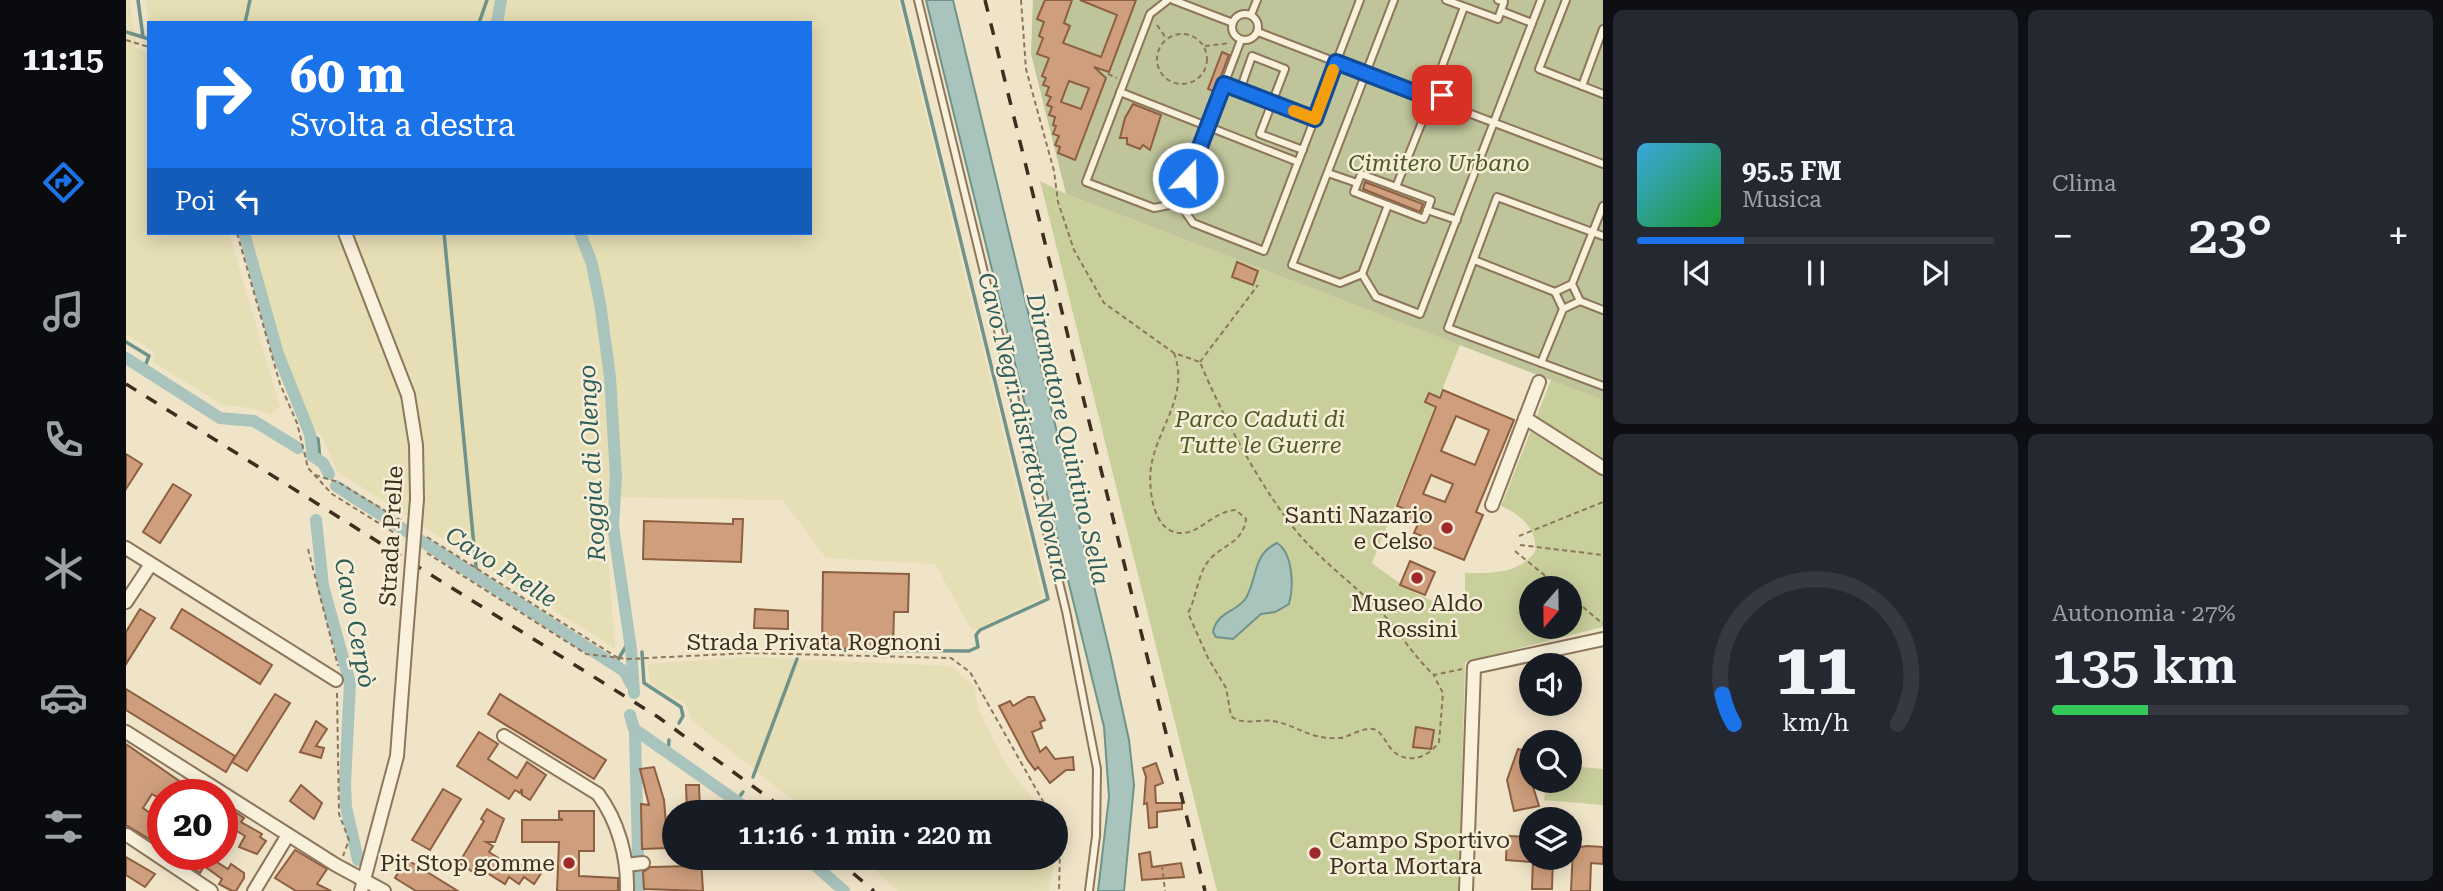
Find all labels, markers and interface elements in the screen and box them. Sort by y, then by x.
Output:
text: 11:15 [22,40,104,78]
text: 60 m [290,47,405,104]
icon: right [175,49,266,140]
pin [1412,65,1472,125]
icon: arrive [1423,76,1461,114]
text: Svolta a destra [290,106,515,144]
position arrow [1151,141,1225,215]
park label: Cimitero Urbano [1348,150,1530,177]
text: 95.5 FM [1742,156,1842,186]
icon: directions [39,158,88,207]
text: Clima [2052,170,2116,197]
icon: left [229,182,267,220]
text: Poi [175,186,215,216]
text: Musica [1742,186,1822,213]
text: 23° [2189,205,2272,266]
text: − [2052,214,2073,258]
text: + [2388,214,2409,258]
icon: previous [1678,254,1716,292]
icon: pause [1797,254,1835,292]
icon: next [1916,254,1954,292]
water label: Cavo Negri distretto Novara [972,270,1076,584]
icon: music [39,287,88,336]
water label: Diramatore Quintino Sella [1021,289,1115,588]
water label: Roggia di Olengo [573,364,611,563]
park label: Parco Caduti di Tutte le Guerre [1174,406,1345,459]
icon: phone [39,415,88,464]
street label: Strada Prelle [374,465,409,607]
place label: Santi Nazario e Celso [1285,502,1433,555]
marker: Santi Nazario e Celso [1439,520,1455,536]
water label: Cavo Prelle [440,521,562,613]
icon: climate [39,544,88,593]
water label: Cavo Cerpò [329,556,381,690]
marker: Museo Aldo Rossini [1409,570,1425,586]
north arrow [1519,576,1582,639]
map controls [1519,576,1582,870]
place label: Museo Aldo Rossini [1351,590,1483,643]
text: Autonomia · 27% [2052,600,2236,627]
text: 11 [1775,627,1856,712]
street label: Strada Privata Rognoni [687,629,941,656]
text: 135 km [2052,635,2237,696]
button: sound [1519,653,1582,716]
icon: car [39,673,88,722]
text: km/h [1782,707,1849,736]
button: search [1519,730,1582,793]
speed limit sign: 20 [147,779,238,870]
icon: filters [39,802,88,851]
button: layers [1519,807,1582,870]
text: 11:16 · 1 min · 220 m [738,820,992,850]
place label: Campo Sportivo Porta Mortara [1329,827,1510,880]
marker: Campo Sportivo Porta Mortara [1307,845,1323,861]
place label: Pit Stop gomme [380,850,555,877]
marker: Pit Stop gomme [561,855,577,871]

